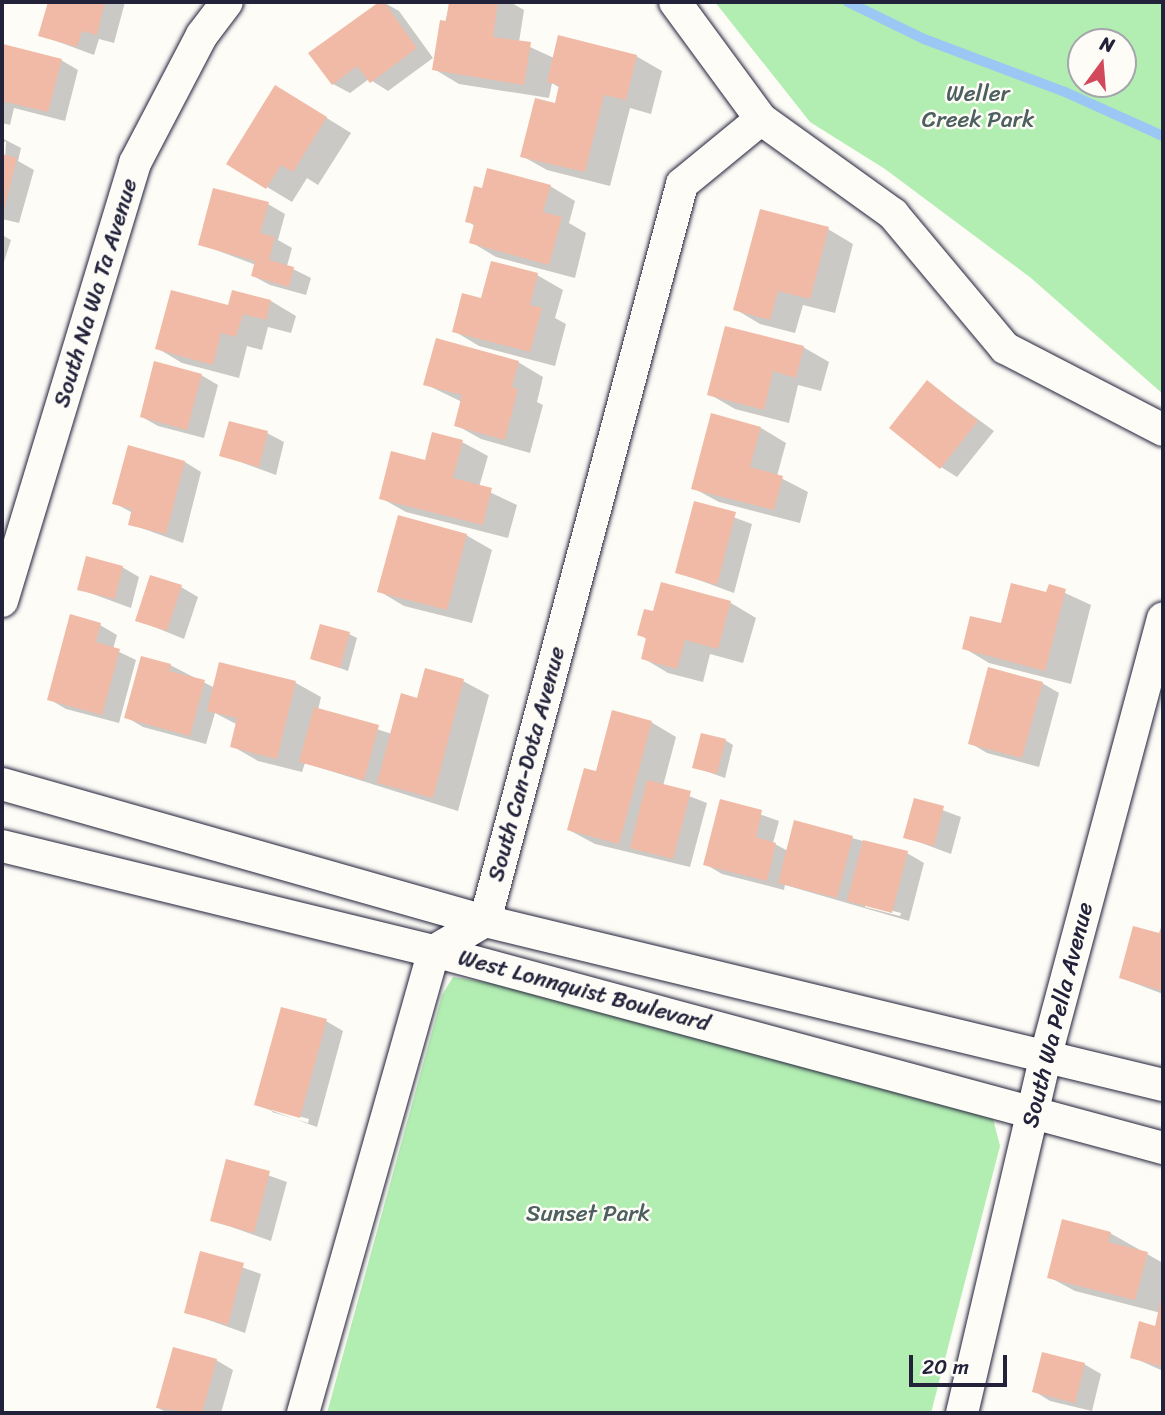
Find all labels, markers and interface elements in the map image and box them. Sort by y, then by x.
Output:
text: N [1096,27,1118,62]
north arrow [1067,28,1137,98]
park label: Weller Creek Park [922,80,1034,134]
street label: South Na Wa Ta Avenue [48,176,144,410]
street label: South Can-Dota Avenue [482,644,572,884]
street label: South Wa Pella Avenue [1017,899,1099,1131]
street label: West Lonnquist Boulevard [455,944,713,1038]
park label: Sunset Park [526,1200,650,1228]
scale bar [913,1342,1011,1386]
text: 20 m [922,1348,969,1386]

